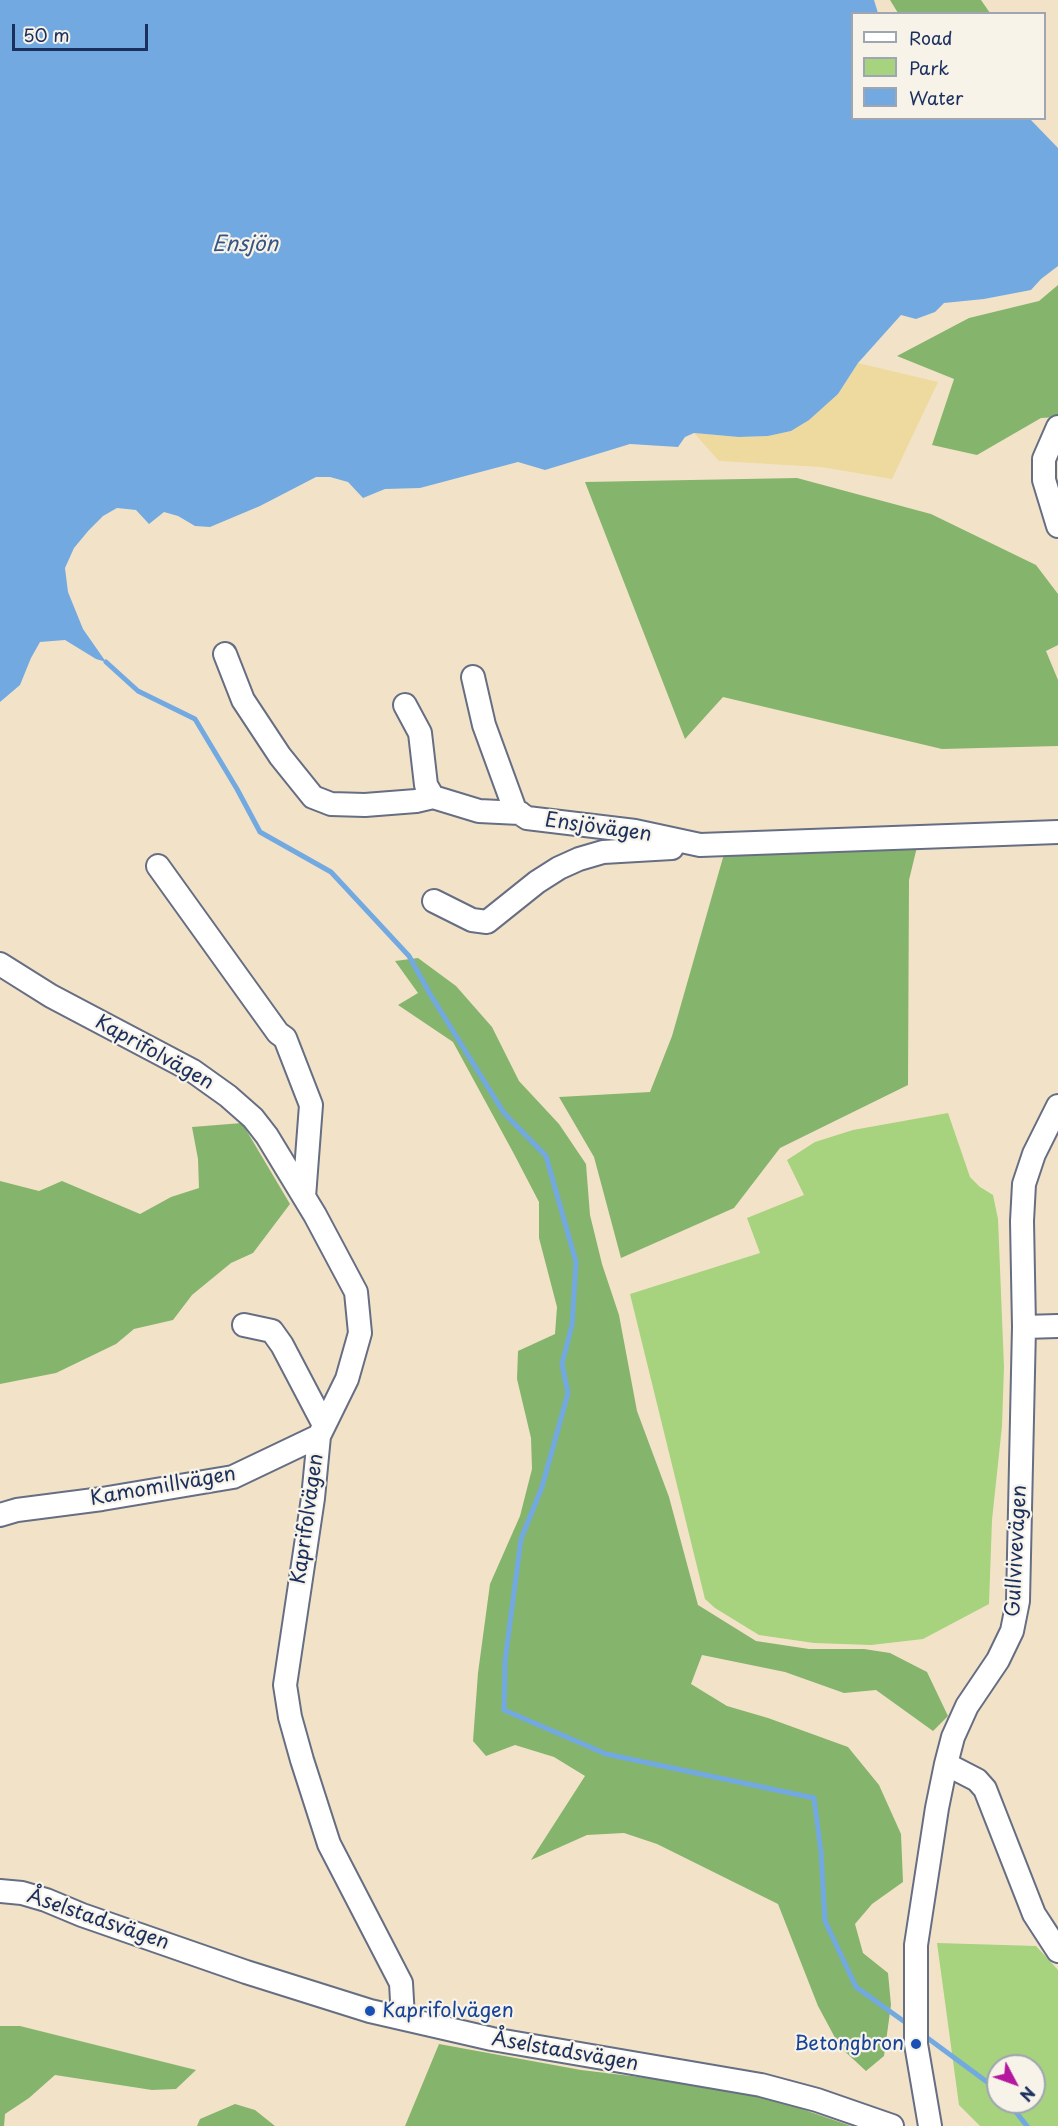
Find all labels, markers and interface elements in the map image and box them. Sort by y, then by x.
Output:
scale bar [15,12,152,50]
legend [851,12,1046,120]
text: 50 m [23,21,70,48]
text: Road [909,24,953,51]
text: Park [909,54,949,81]
text: Water [909,84,963,111]
water label: Ensjön [212,232,278,258]
street label: Ensjövägen [543,809,653,847]
street label: Kaprifolvägen [91,1011,217,1095]
street label: Kaprifolvägen [287,1452,329,1586]
street label: Kamomillvägen [88,1462,238,1512]
street label: Gullvivevägen [1002,1484,1032,1618]
street label: Åselstadsvägen [24,1884,172,1956]
place label: Kaprifolvägen [382,1999,514,2023]
marker: Kaprifolvägen [363,2004,377,2018]
street label: Åselstadsvägen [490,2027,640,2077]
place label: Betongbron [794,2032,904,2056]
marker: Betongbron [909,2037,923,2051]
north arrow [986,2054,1046,2114]
text: N [1015,2082,1041,2107]

